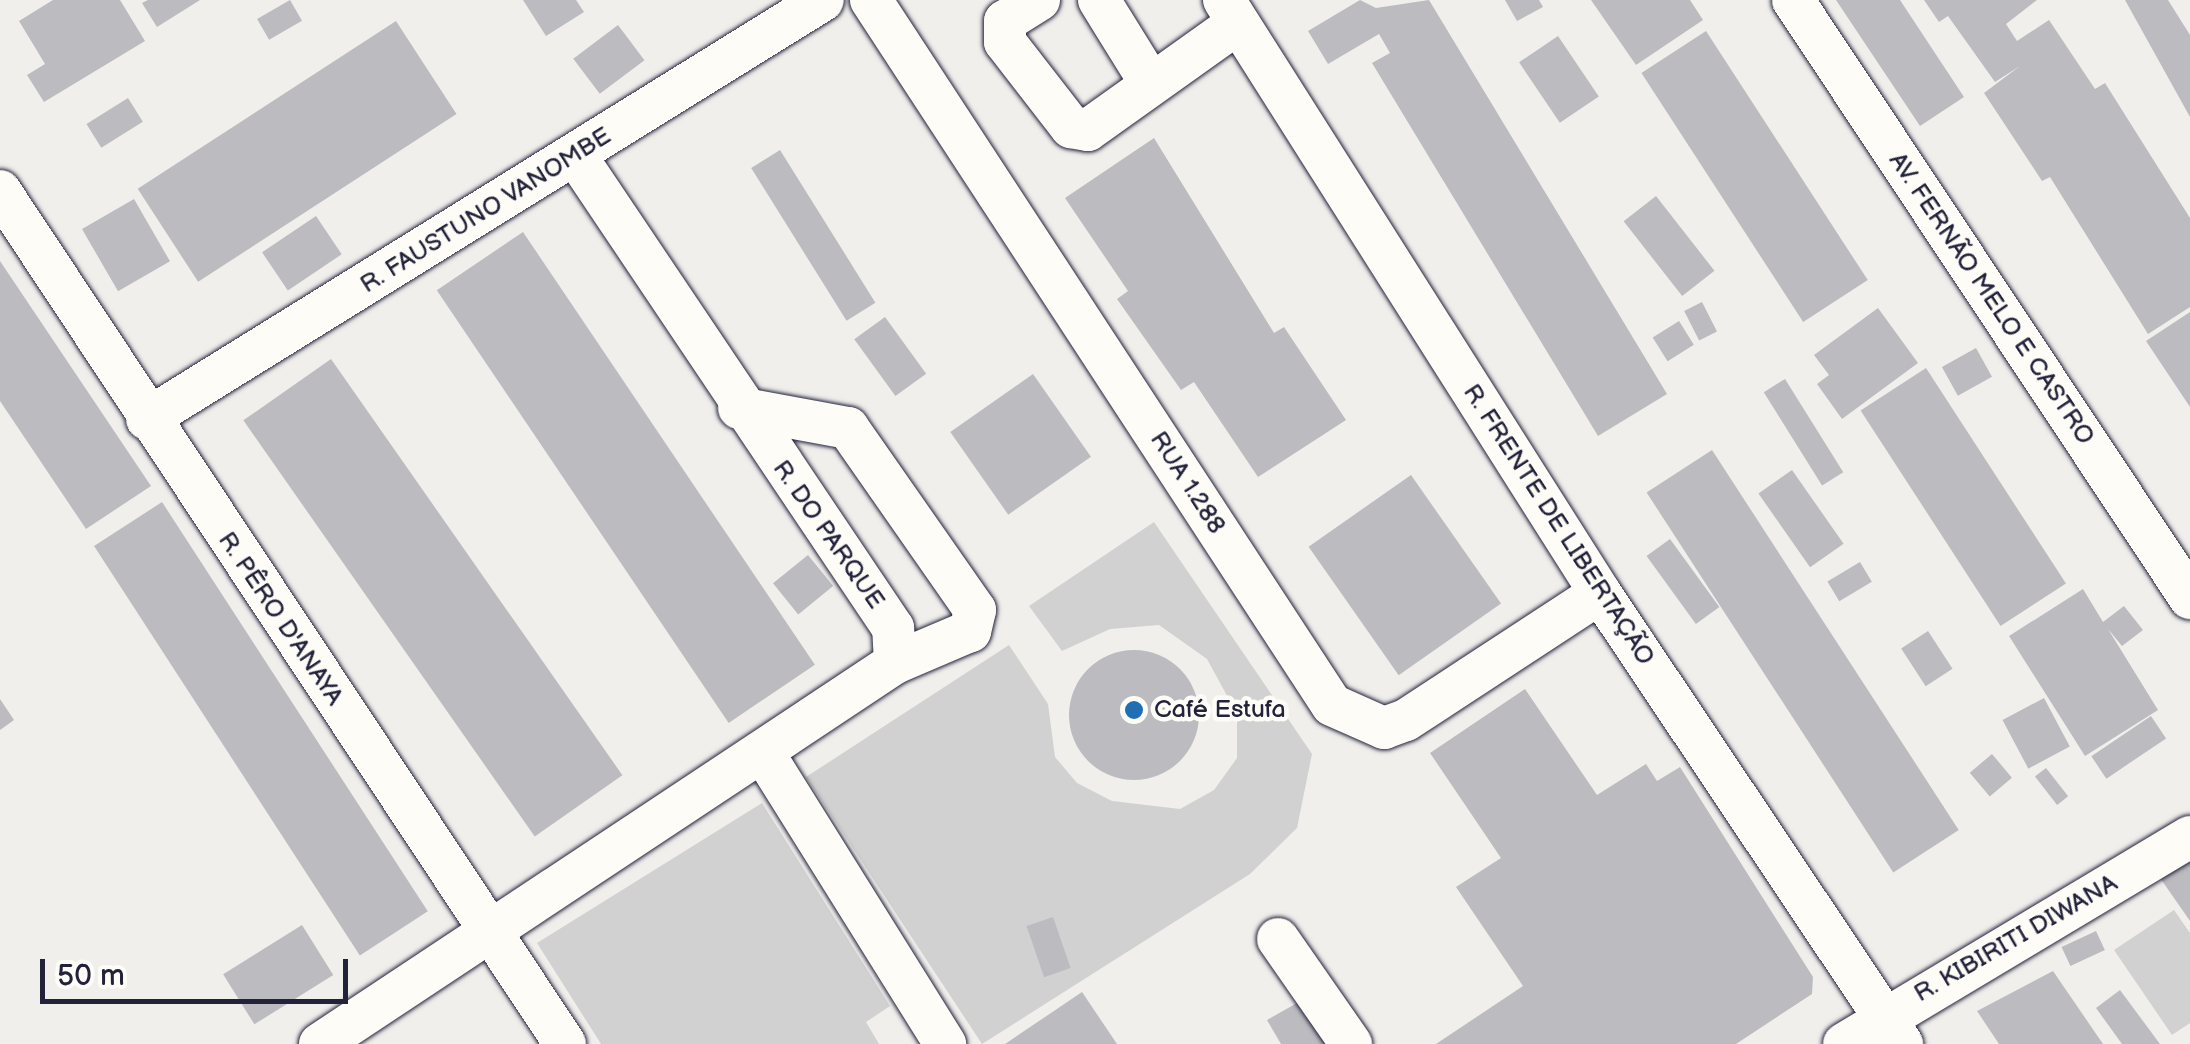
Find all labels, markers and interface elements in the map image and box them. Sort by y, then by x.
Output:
street label: R. FAUSTUNO VANOMBE [355,121,617,301]
street label: AV. FERNÃO MELO E CASTRO [1882,147,2100,451]
street label: R. FRENTE DE LIBERTAÇÃO [1456,379,1660,671]
street label: RUA 1.288 [1143,426,1231,540]
street label: R. DO PARQUE [766,455,890,615]
street label: R. PÊRO D'ANAYA [211,527,349,711]
place label: Café Estufa [1154,695,1286,725]
marker: Café Estufa [1123,699,1145,721]
street label: R. KIBIRITI DIWANA [1909,869,2123,1009]
scale bar [45,939,352,1001]
text: 50 m [57,958,125,994]

